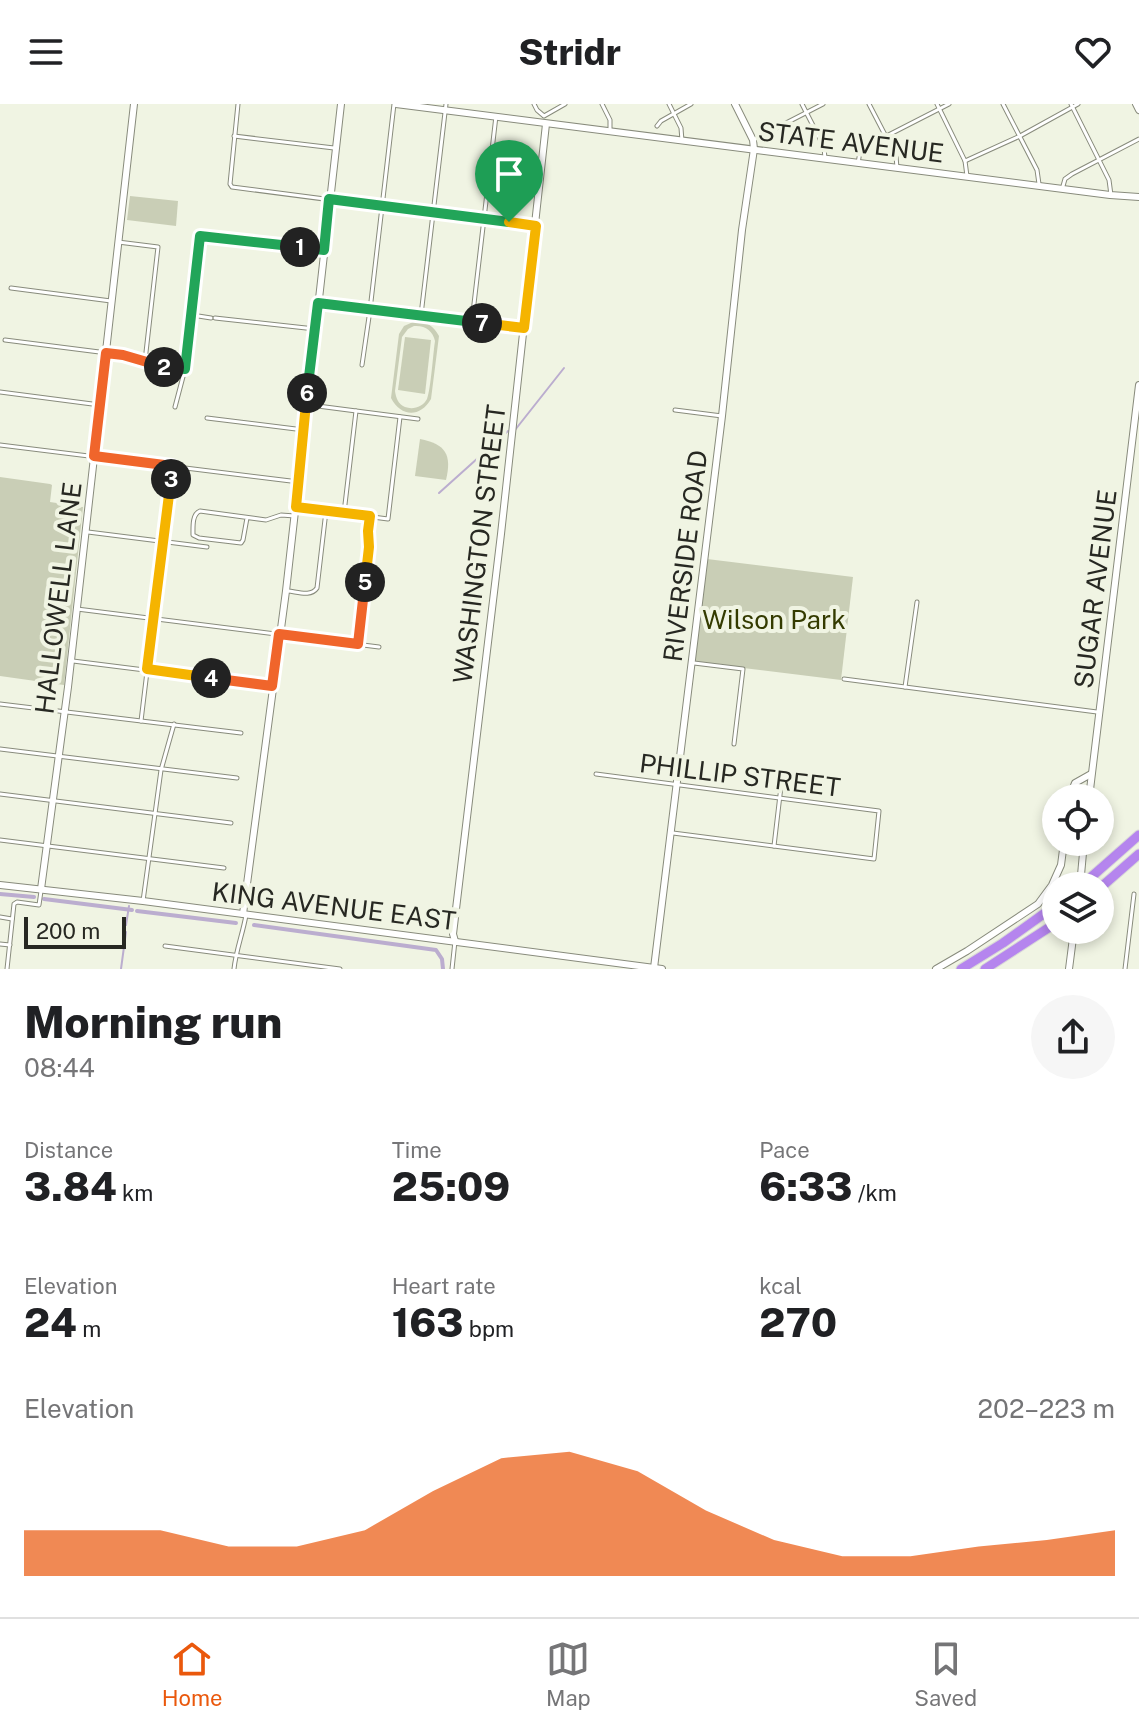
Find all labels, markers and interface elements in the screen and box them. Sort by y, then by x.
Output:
icon: menu [24,30,68,74]
icon: heart [1071,30,1115,74]
text: Stridr [518,31,621,73]
street label: STATE AVENUE [756,115,946,169]
pin [475,140,543,222]
icon: arrive [487,152,531,196]
pin: 1 [280,227,320,267]
text: 1 [295,234,305,260]
pin: 7 [462,303,502,343]
text: 7 [475,310,489,336]
pin: 2 [144,347,184,387]
text: 2 [157,354,171,380]
pin: 6 [287,373,327,413]
text: 6 [300,380,314,406]
street label: WASHINGTON STREET [447,403,511,685]
street label: RIVERSIDE ROAD [657,448,713,664]
pin: 3 [151,459,191,499]
text: 3 [164,466,178,492]
street label: HALLOWELL LANE [28,480,88,716]
street label: SUGAR AVENUE [1067,488,1123,690]
pin: 5 [345,562,385,602]
text: 5 [358,569,372,595]
park label: Wilson Park [702,604,846,635]
pin: 4 [191,658,231,698]
text: 4 [204,665,218,691]
street label: PHILLIP STREET [638,747,842,803]
map controls [1042,784,1114,944]
button: locate [1042,784,1114,856]
button: layers [1042,872,1114,944]
street label: KING AVENUE EAST [210,876,458,936]
scale bar [24,913,126,949]
text: 200 m [36,918,100,944]
button: share [1031,995,1115,1079]
text: Morning run [24,996,282,1048]
text: 08:44 [24,1052,95,1083]
text: Distance [24,1137,113,1163]
text: Time [392,1137,442,1163]
text: Pace [759,1137,810,1163]
text: 3.84 [24,1163,117,1210]
text: 25:09 [392,1163,510,1210]
text: 6:33 [759,1163,852,1210]
text: km [117,1180,153,1206]
text: /km [852,1180,897,1206]
text: Elevation [24,1273,117,1299]
text: Heart rate [392,1273,496,1299]
text: kcal [759,1273,802,1299]
text: 24 [24,1299,77,1346]
text: 163 [392,1299,463,1346]
text: 270 [759,1299,837,1346]
text: m [77,1316,101,1342]
text: bpm [463,1316,514,1342]
text: Elevation [24,1393,134,1424]
text: 202–223 m [977,1393,1115,1424]
tab: Home [162,1637,222,1711]
tab: Map [546,1637,591,1711]
tab: Saved [914,1637,977,1711]

